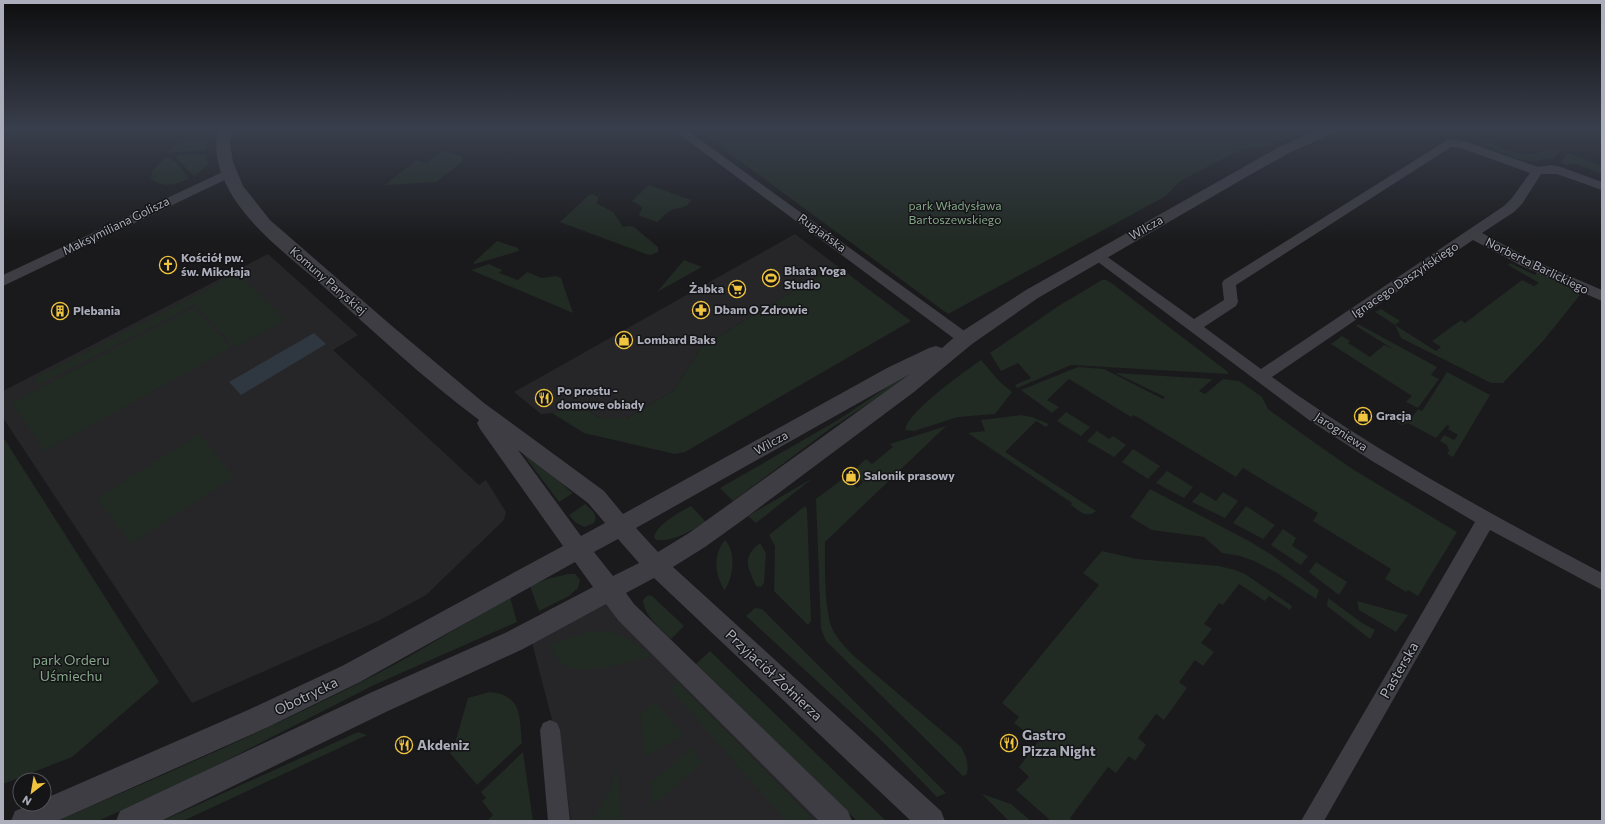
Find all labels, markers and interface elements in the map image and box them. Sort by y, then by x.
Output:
street label: Maksymiliana Golisza [60,193,171,257]
park label: park Władysława Bartoszewskiego [909,198,1001,226]
street label: Rugiańska [796,210,849,254]
street label: Wilcza [1126,212,1165,242]
street label: Norberta Barlickiego [1484,234,1591,296]
street label: Ignacego Daszyńskiego [1348,238,1460,320]
street label: Komuny Paryskiej [288,243,370,317]
place label: Kościół pw. św. Mikołaja [181,250,250,278]
church icon: Kościół pw. św. Mikołaja [158,255,178,275]
place label: Bhata Yoga Studio [784,263,846,291]
sports icon: Bhata Yoga Studio [761,268,781,288]
supermarket icon: Żabka [727,279,747,299]
place label: Żabka [689,281,724,295]
pharmacy icon: Dbam O Zdrowie [691,300,711,320]
building icon: Plebania [50,301,70,321]
place label: Dbam O Zdrowie [714,302,808,316]
place label: Plebania [73,303,120,317]
shop icon: Lombard Baks [614,330,634,350]
place label: Lombard Baks [637,332,716,346]
place label: Po prostu - domowe obiady [557,383,645,411]
restaurant icon: Po prostu - domowe obiady [534,388,554,408]
shop icon: Gracja [1353,406,1373,426]
place label: Gracja [1376,408,1411,422]
street label: Jarogniewa [1312,409,1370,454]
street label: Wilcza [751,427,790,457]
shop icon: Salonik prasowy [841,466,861,486]
place label: Salonik prasowy [864,468,955,482]
street label: Przyjaciół Żołnierza [722,625,826,724]
street label: Pasterska [1376,639,1421,701]
park label: park Orderu Uśmiechu [32,651,110,684]
street label: Obotrycka [271,673,340,718]
place label: Gastro Pizza Night [1022,726,1096,759]
restaurant icon: Gastro Pizza Night [999,733,1019,753]
restaurant icon: Akdeniz [394,735,414,755]
place label: Akdeniz [417,736,470,753]
north arrow [12,772,52,812]
text: N [20,793,33,809]

